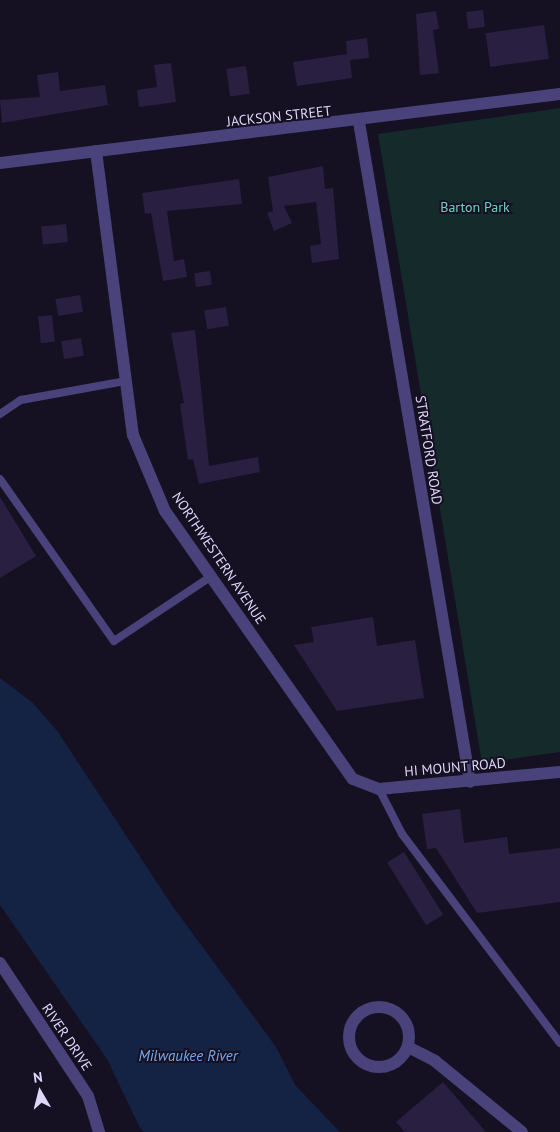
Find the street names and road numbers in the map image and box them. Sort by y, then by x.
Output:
street label: JACKSON STREET [226,102,332,130]
street label: STRATFORD ROAD [412,394,446,506]
street label: NORTHWESTERN AVENUE [168,489,270,627]
street label: HI MOUNT ROAD [403,754,507,780]
street label: RIVER DRIVE [39,1000,95,1074]

